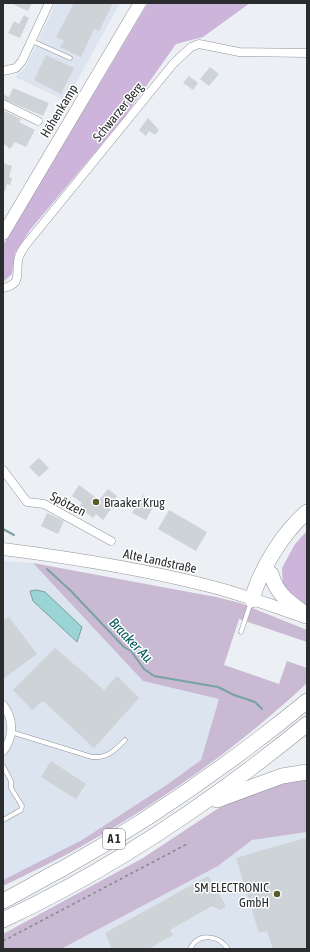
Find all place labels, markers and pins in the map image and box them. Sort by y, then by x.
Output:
place label: Braaker Krug [104,495,165,510]
marker: Braaker Krug [91,497,101,507]
place label: SM ELECTRONIC GmbH [195,880,269,910]
marker: SM ELECTRONIC GmbH [272,889,282,899]

